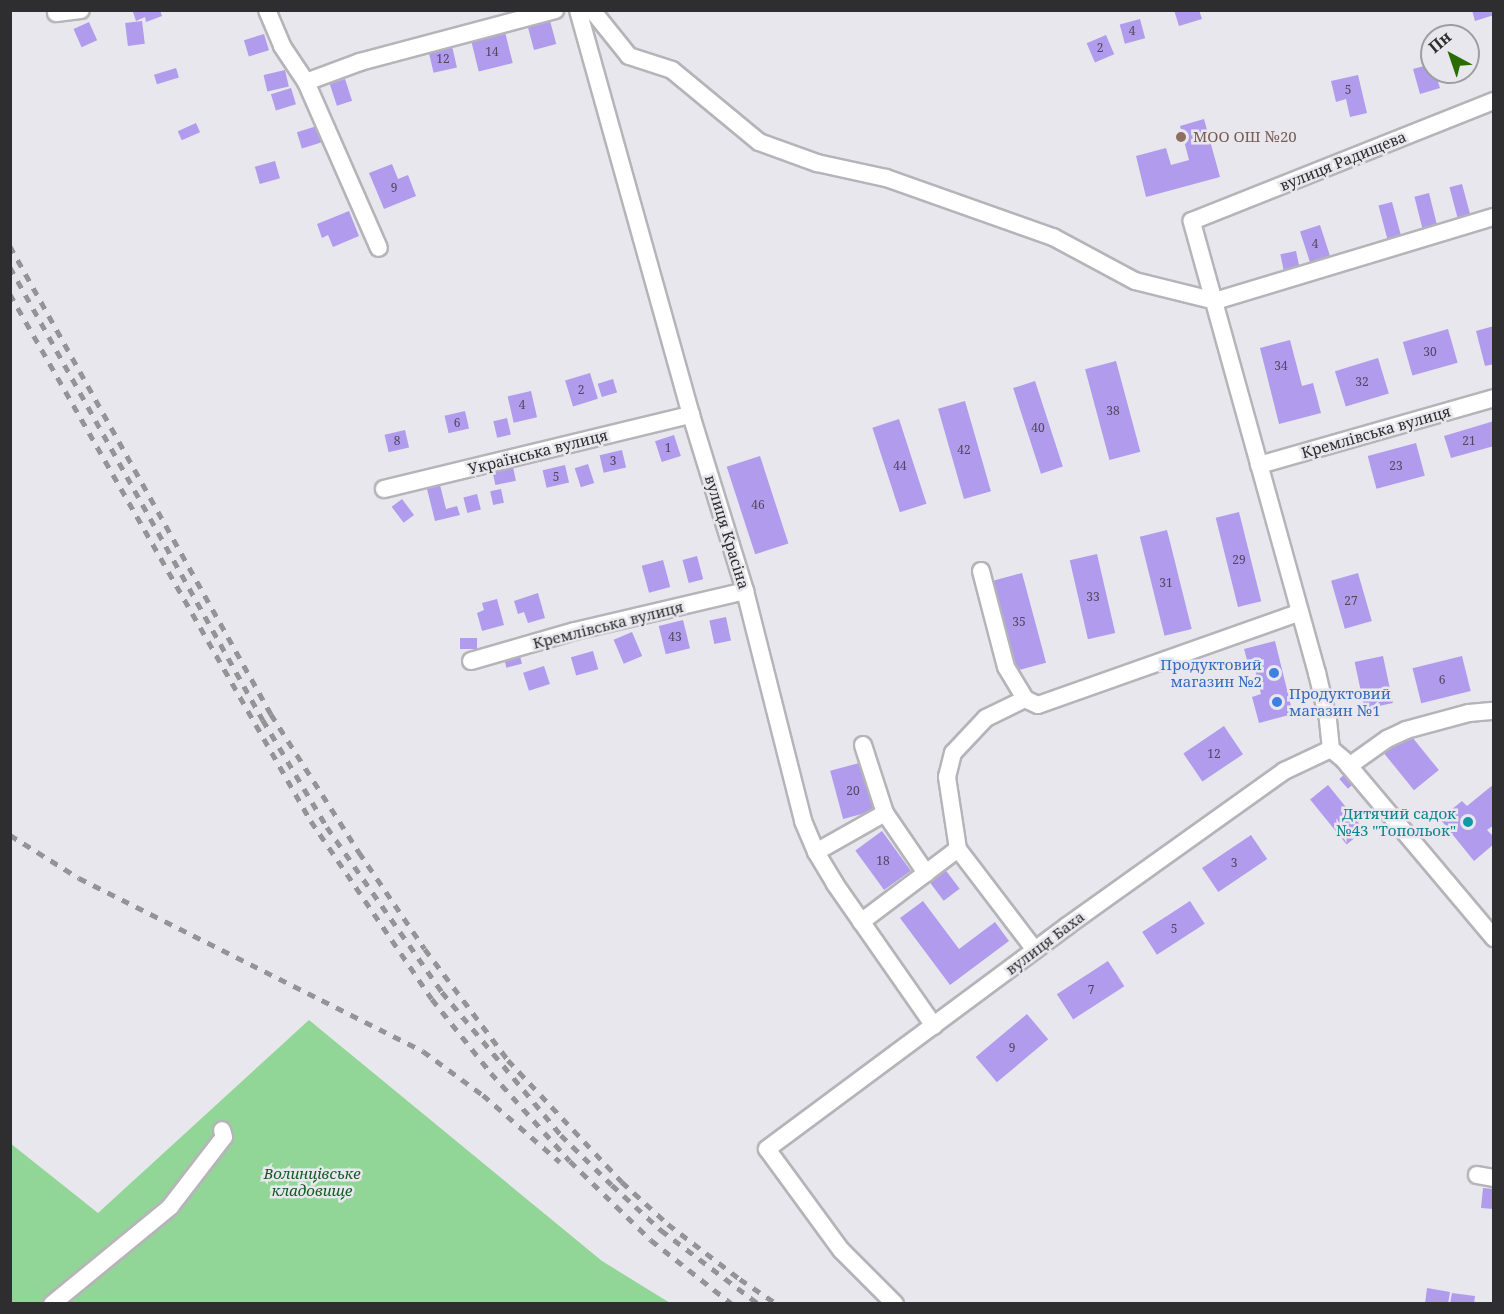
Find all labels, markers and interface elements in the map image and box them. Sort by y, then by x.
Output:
house number: 4 [1129,24,1135,38]
north arrow [1420,24,1480,84]
text: Пн [1424,26,1456,58]
house number: 2 [1097,41,1103,55]
house number: 14 [485,45,499,59]
house number: 12 [436,52,450,66]
house number: 5 [1345,83,1351,97]
street label: вулиця Радищева [1277,127,1409,195]
place label: МОО ОШ №20 [1193,128,1297,146]
marker: МОО ОШ №20 [1174,130,1188,144]
house number: 9 [391,181,397,195]
house number: 4 [1312,237,1318,251]
house number: 30 [1423,345,1437,359]
house number: 34 [1274,359,1288,373]
house number: 32 [1355,375,1369,389]
house number: 2 [578,383,584,397]
house number: 4 [519,398,525,412]
street label: Кремлівська вулиця [1299,402,1453,462]
house number: 38 [1106,404,1120,418]
house number: 6 [454,416,460,430]
house number: 40 [1031,421,1045,435]
street label: Українська вулиця [466,426,610,478]
house number: 8 [394,434,400,448]
house number: 21 [1462,434,1476,448]
house number: 1 [665,441,671,455]
house number: 42 [957,443,971,457]
house number: 3 [610,454,616,468]
house number: 44 [893,459,907,473]
house number: 23 [1389,459,1403,473]
house number: 5 [553,470,559,484]
street label: вулиця Красіна [701,473,753,591]
house number: 46 [751,498,765,512]
house number: 29 [1232,553,1246,567]
house number: 31 [1159,576,1173,590]
house number: 33 [1086,590,1100,604]
house number: 27 [1344,594,1358,608]
street label: Кремлівська вулиця [531,598,685,652]
house number: 35 [1012,615,1026,629]
house number: 43 [668,630,682,644]
place label: Продуктовий магазин №2 [1160,655,1262,690]
marker: Продуктовий магазин №2 [1267,666,1281,680]
house number: 6 [1439,673,1445,687]
place label: Продуктовий магазин №1 [1289,684,1391,719]
marker: Продуктовий магазин №1 [1270,695,1284,709]
house number: 12 [1207,747,1221,761]
house number: 20 [846,784,860,798]
place label: Дитячий садок №43 "Топольок" [1336,804,1456,839]
marker: Дитячий садок №43 "Топольок" [1461,815,1475,829]
house number: 18 [876,854,890,868]
house number: 3 [1231,856,1237,870]
street label: вулиця Баха [1002,908,1088,978]
house number: 5 [1171,922,1177,936]
house number: 7 [1088,983,1094,997]
house number: 9 [1009,1041,1015,1055]
park label: Волинцівське кладовище [263,1164,361,1199]

